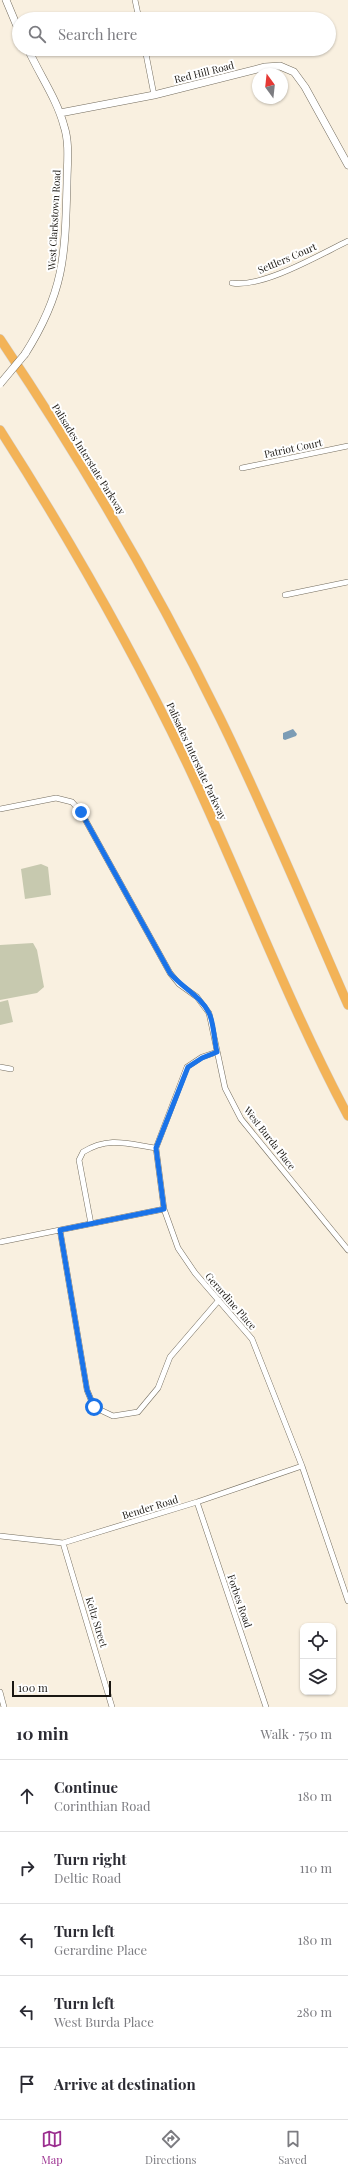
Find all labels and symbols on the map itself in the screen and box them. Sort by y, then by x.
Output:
street label: Red Hill Road [173,58,236,86]
north arrow [252,68,288,104]
street label: West Clarkstown Road [44,169,64,272]
street label: Settlers Court [255,239,319,277]
street label: Palisades Interstate Parkway [49,401,129,517]
street label: Patriot Court [263,435,324,461]
street label: Palisades Interstate Parkway [164,700,230,822]
route end [72,803,90,821]
street label: West Burda Place [240,1103,299,1173]
street label: Gerardine Place [202,1269,260,1333]
route start [85,1398,103,1416]
street label: Bender Road [120,1492,180,1522]
street label: Forbes Road [224,1572,256,1630]
street label: Keltz Street [83,1595,111,1649]
scale bar [12,1679,111,1698]

